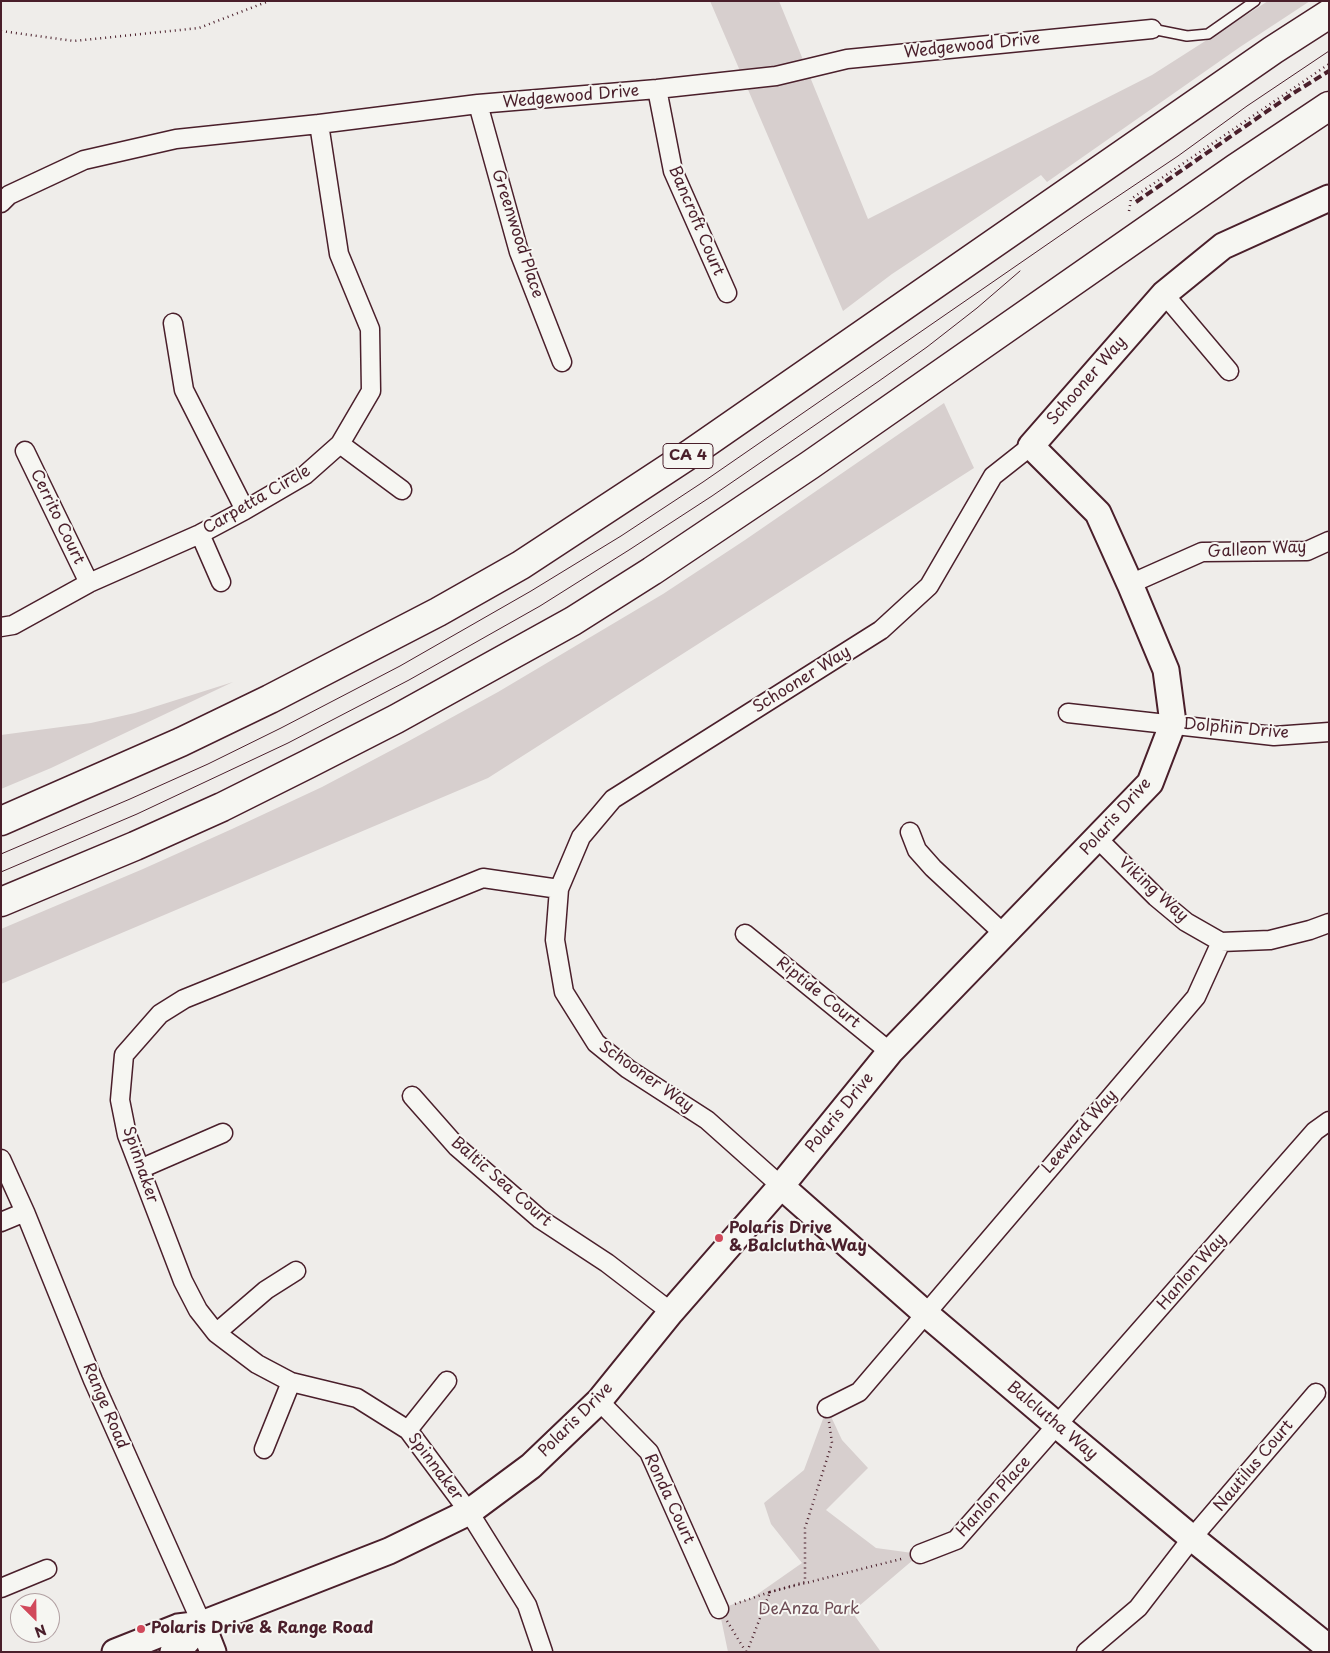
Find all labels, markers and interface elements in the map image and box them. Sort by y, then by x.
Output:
street label: Wedgewood Drive [903,29,1041,63]
street label: Wedgewood Drive [502,81,640,113]
street label: Bancroft Court [664,163,728,279]
street label: Greenwood Place [487,167,547,301]
street label: Schooner Way [1043,333,1131,429]
road number: CA 4 [663,444,713,468]
street label: Carpetta Circle [200,461,314,539]
street label: Cerrito Court [26,466,88,568]
street label: Galleon Way [1207,538,1307,562]
street label: Schooner Way [750,642,854,718]
street label: Dolphin Drive [1182,715,1290,743]
street label: Polaris Drive [1076,774,1156,860]
street label: Viking Way [1114,854,1192,926]
street label: Riptide Court [772,953,864,1033]
street label: Schooner Way [595,1037,697,1117]
street label: Polaris Drive [802,1069,878,1157]
street label: Leeward Way [1038,1086,1122,1178]
street label: Spinnaker [118,1124,162,1206]
street label: Baltic Sea Court [447,1133,555,1231]
place label: Polaris Drive & Balclutha Way [729,1219,867,1257]
street label: Hanlon Way [1154,1230,1230,1314]
marker: Polaris Drive & Balclutha Way [713,1232,725,1244]
street label: Range Road [78,1360,132,1452]
street label: Balclutha Way [1003,1378,1101,1464]
street label: Polaris Drive [535,1379,617,1461]
street label: Nautilus Court [1210,1416,1298,1516]
street label: Spinnaker [403,1429,467,1505]
street label: Ronda Court [640,1451,698,1547]
street label: Hanlon Place [953,1453,1035,1541]
north arrow [10,1593,60,1643]
park label: DeAnza Park [758,1600,860,1620]
place label: Polaris Drive & Range Road [151,1619,373,1639]
text: N [31,1620,50,1643]
marker: Polaris Drive & Range Road [135,1623,147,1635]

